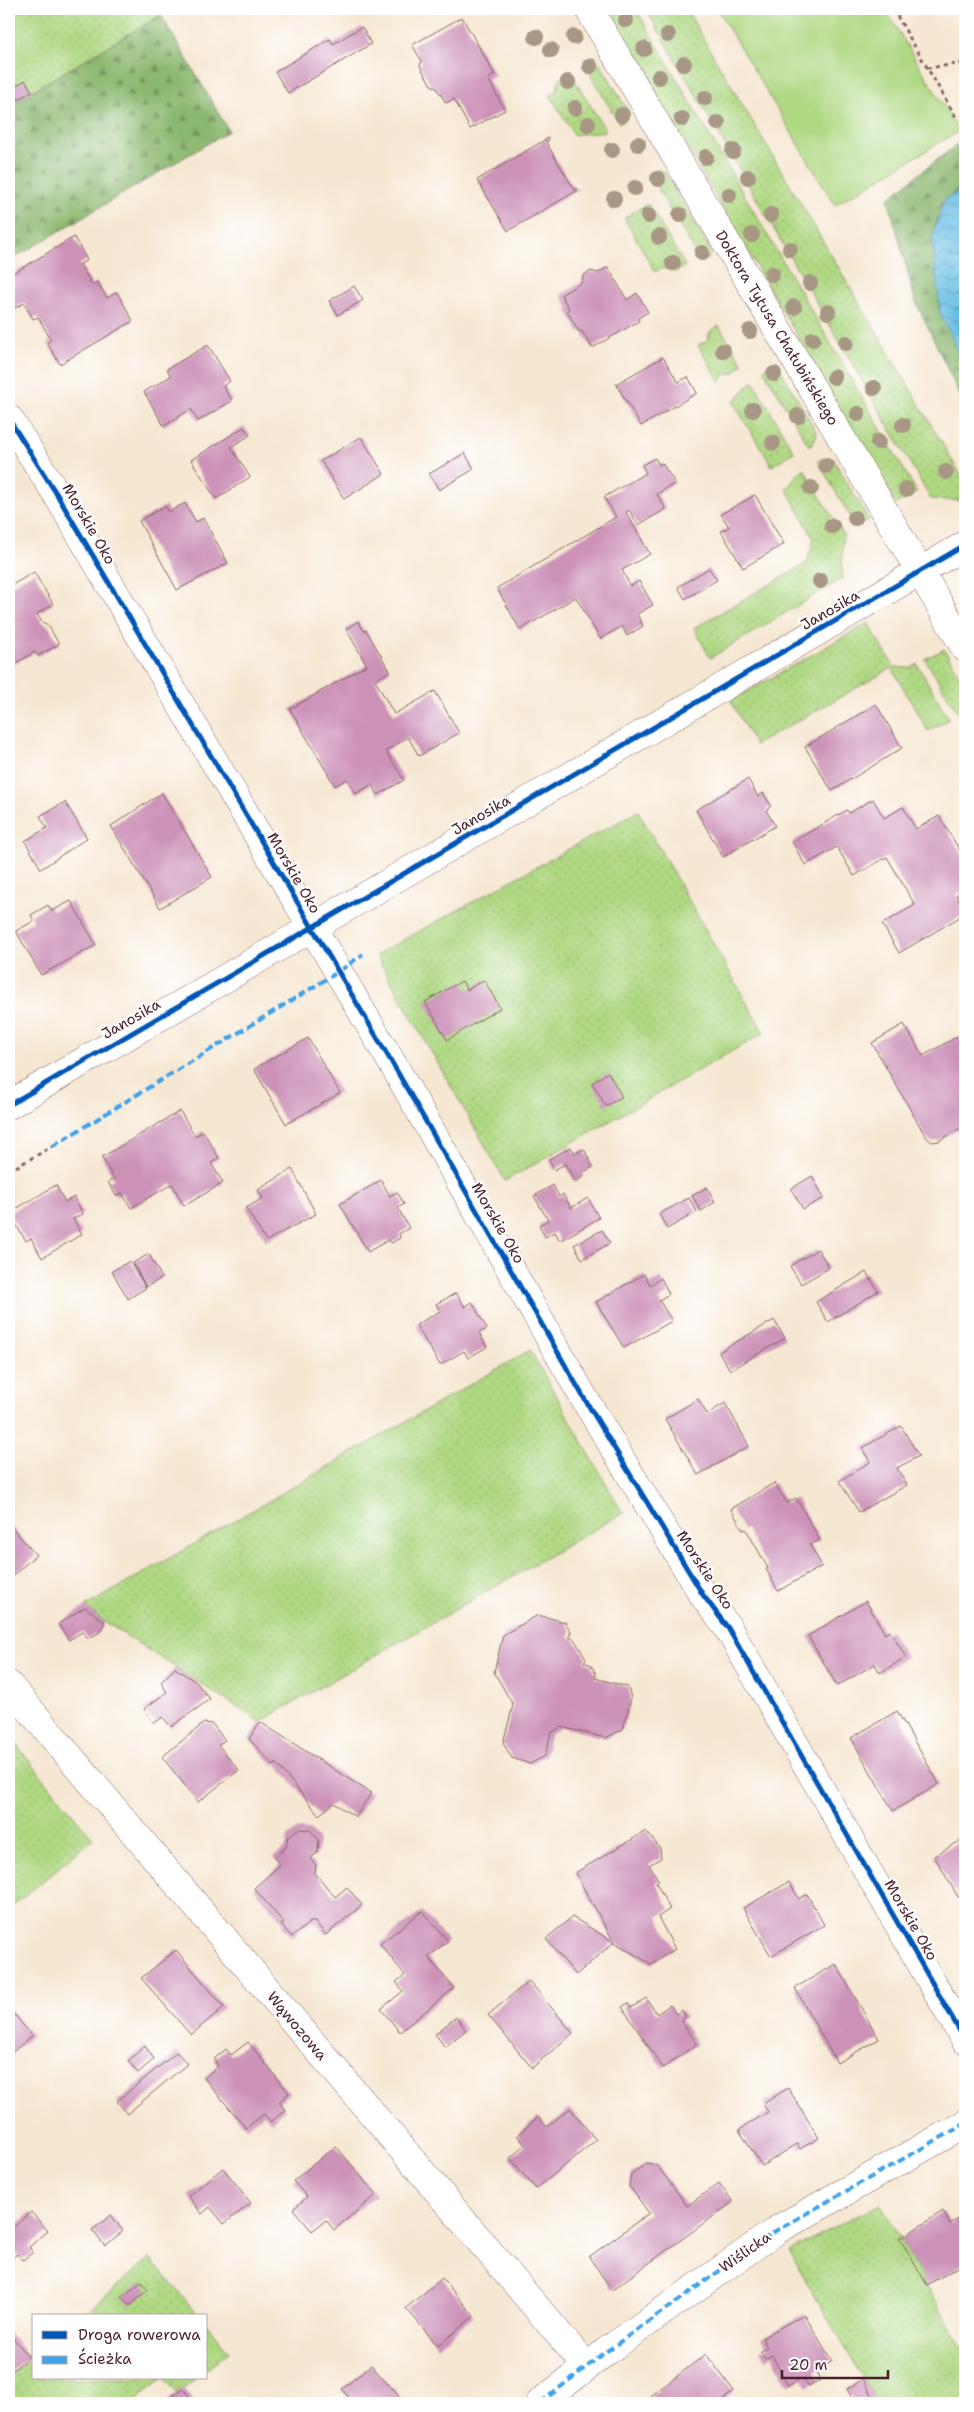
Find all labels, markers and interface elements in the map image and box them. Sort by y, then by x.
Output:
street label: Doktora Tytusa Chałubińskiego [711,227,843,429]
street label: Morskie Oko [58,480,120,568]
street label: Janosika [797,585,864,635]
street label: Janosika [448,790,515,840]
street label: Morskie Oko [263,829,325,917]
street label: Janosika [98,994,165,1044]
street label: Morskie Oko [467,1179,529,1267]
street label: Morskie Oko [672,1527,738,1613]
street label: Morskie Oko [880,1876,942,1964]
street label: Wąwozowa [262,1987,332,2065]
street label: Wiślicka [715,2227,775,2277]
legend [32,2314,208,2380]
text: Droga rowerowa [78,2325,201,2345]
scale bar [782,2347,888,2379]
text: Ścieżka [78,2348,132,2369]
text: 20 m [789,2355,828,2375]

